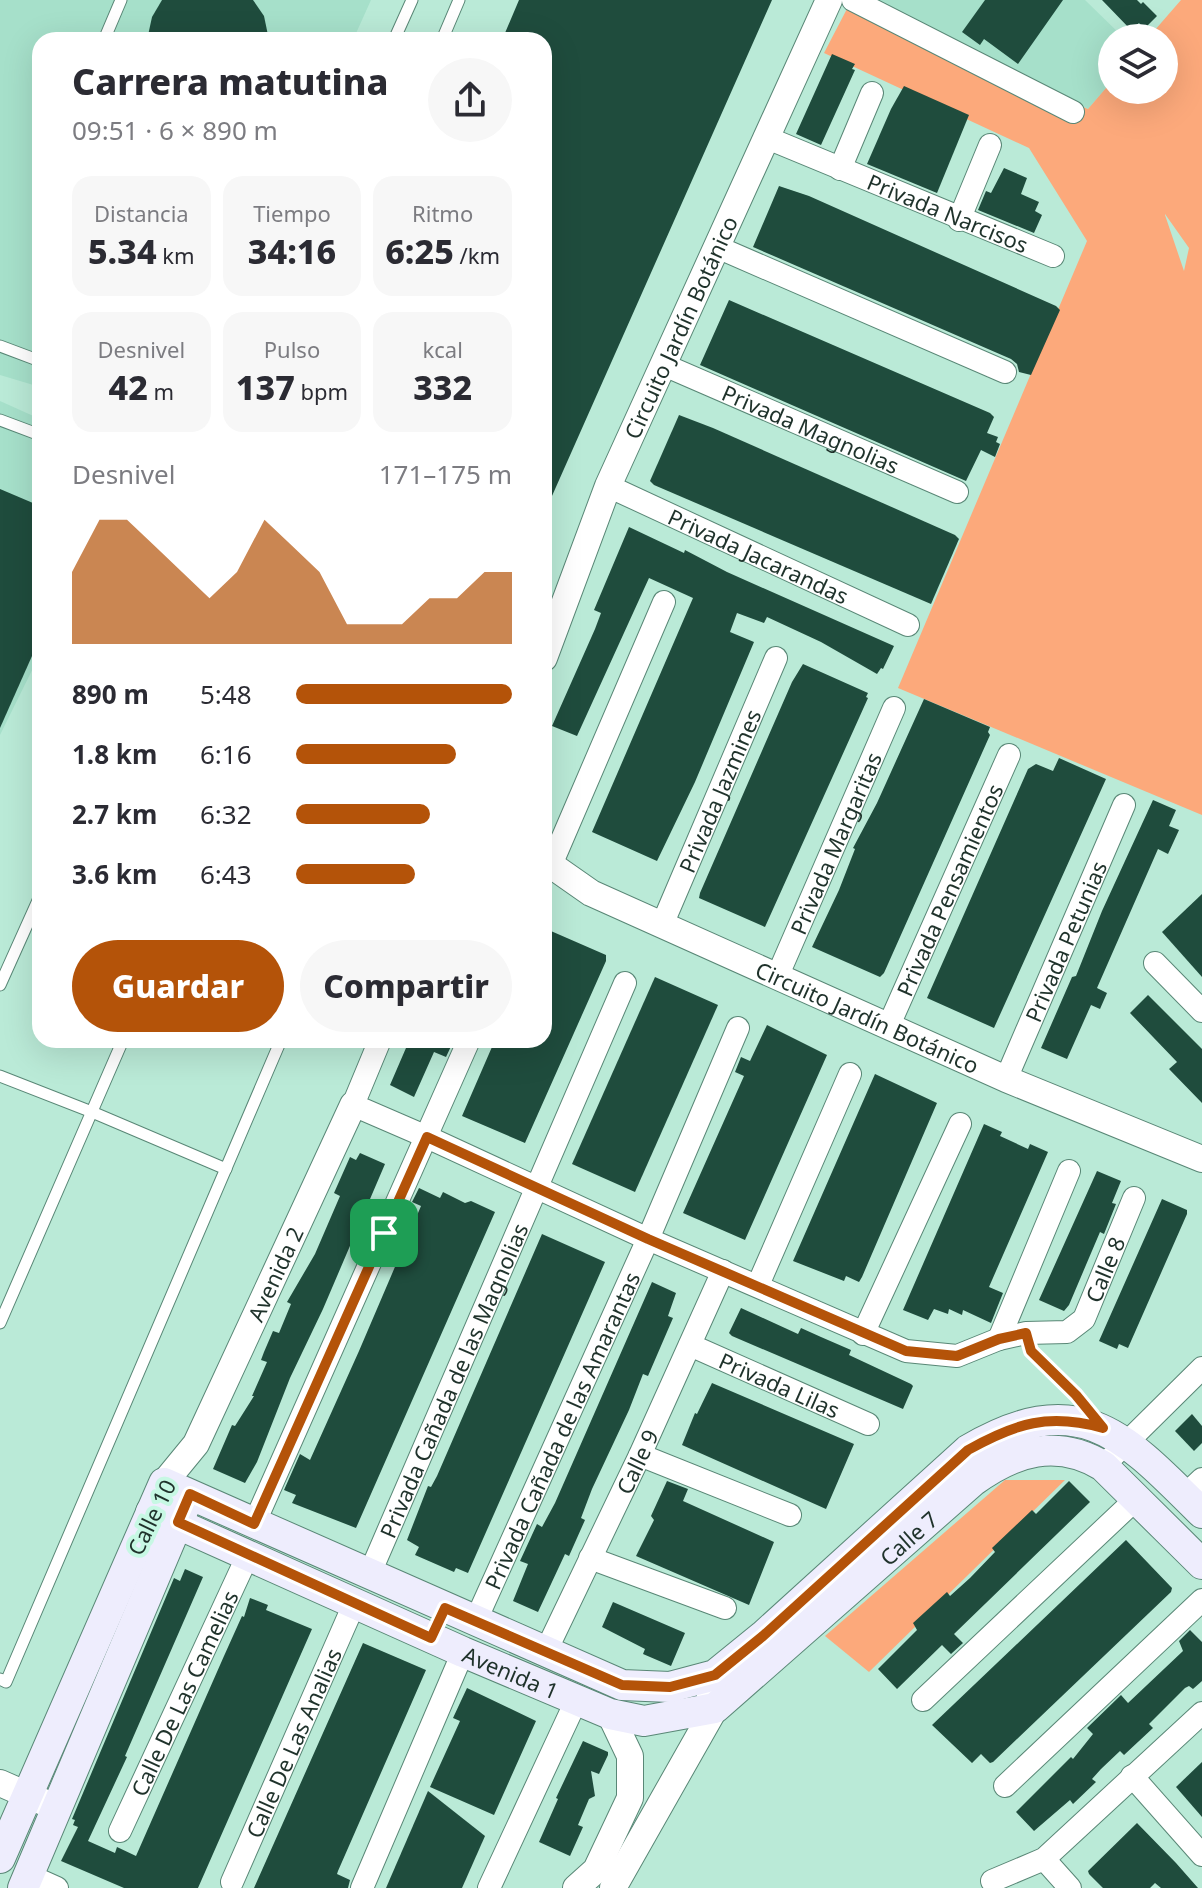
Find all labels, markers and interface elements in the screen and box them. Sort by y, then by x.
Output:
map controls [1098,24,1178,104]
button: layers [1098,24,1178,104]
text: Carrera matutina [72,57,388,106]
button: share [428,58,512,142]
text: 09:51 · 6 × 890 m [72,112,278,148]
street label: Privada Narcisos [863,166,1033,259]
text: Distancia [94,198,189,228]
text: Tiempo [253,198,331,228]
text: Ritmo [412,198,473,228]
street label: Circuito Jardín Botánico [617,211,744,443]
text: 5.34 [88,228,157,274]
text: 34:16 [248,228,336,274]
text: 6:25 [385,228,454,274]
text: km [157,240,195,270]
text: /km [454,240,500,270]
text: Desnivel [98,334,185,364]
text: Pulso [264,334,320,364]
text: kcal [423,334,463,364]
text: 42 [109,364,148,410]
text: 137 [236,364,295,410]
text: 332 [413,364,472,410]
text: m [148,376,174,406]
text: bpm [295,376,348,406]
street label: Privada Magnolias [718,377,904,480]
text: Desnivel [72,456,175,492]
text: 171–175 m [379,456,512,492]
street label: Privada Jacarandas [664,501,854,610]
text: 890 m [72,676,149,712]
text: 5:48 [200,676,252,712]
street label: Privada Jazmines [671,704,767,877]
text: 1.8 km [72,736,157,772]
text: 6:16 [200,736,252,772]
street label: Privada Margaritas [782,747,888,939]
street label: Privada Pensamientos [889,779,1009,1001]
text: 2.7 km [72,796,157,832]
text: 6:32 [200,796,252,832]
text: 3.6 km [72,856,157,892]
text: 6:43 [200,856,252,892]
street label: Privada Petunias [1017,856,1113,1026]
button: Guardar [72,940,284,1032]
button: Compartir [300,940,512,1032]
street label: Circuito Jardín Botánico [751,954,984,1080]
pin [350,1199,418,1267]
icon: arrive [362,1211,406,1255]
street label: Privada Cañada de las Magnolias [372,1218,535,1542]
street label: Avenida 2 [240,1222,310,1326]
street label: Calle 8 [1078,1232,1131,1307]
street label: Privada Cañada de las Amarantas [477,1267,646,1594]
street label: Privada Lilas [715,1345,845,1425]
street label: Calle 9 [609,1424,665,1499]
street label: Calle 10 [120,1474,182,1560]
street label: Calle 7 [873,1504,944,1572]
street label: Calle De Las Camelias [123,1585,245,1801]
street label: Avenida 1 [459,1639,563,1706]
street label: Calle De Las Analias [238,1643,348,1842]

